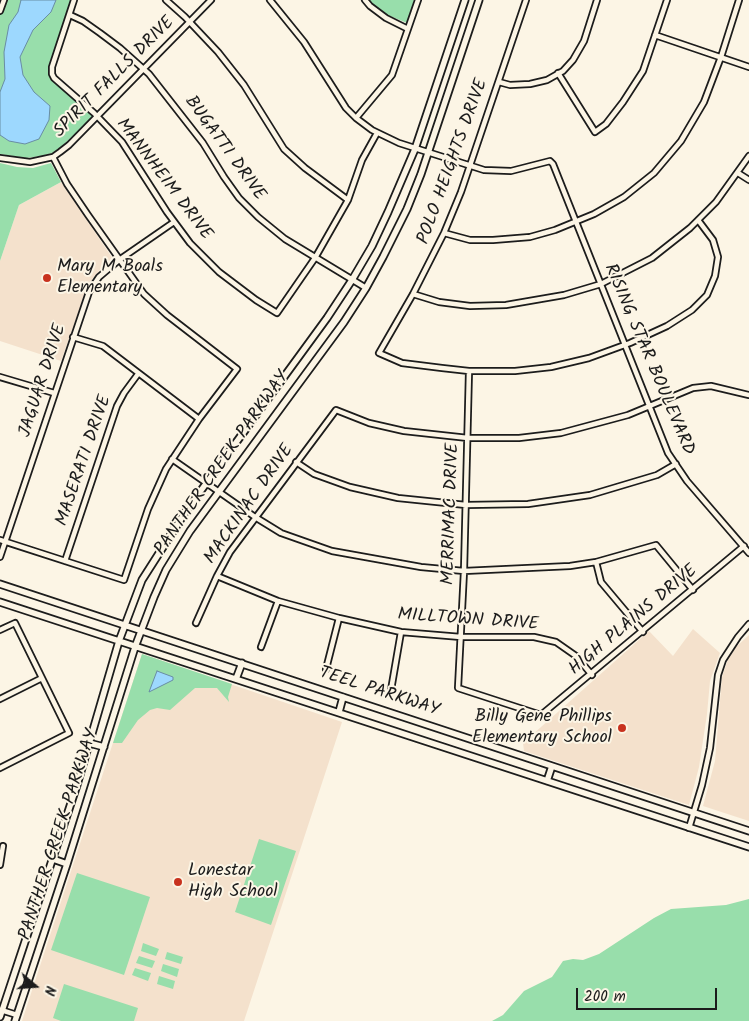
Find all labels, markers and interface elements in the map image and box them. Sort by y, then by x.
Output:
street label: SPIRIT FALLS DRIVE [50,13,180,143]
street label: POLO HEIGHTS DRIVE [414,76,494,248]
street label: BUGATTI DRIVE [179,92,269,206]
street label: MANNHEIM DRIVE [110,115,216,245]
place label: Mary M Boals Elementary [57,257,163,300]
street label: RISING STAR BOULEVARD [598,261,698,459]
marker: Mary M Boals Elementary [41,272,53,284]
street label: JAGUAR DRIVE [16,322,72,440]
street label: PANTHER CREEK PARKWAY [151,368,295,560]
street label: MASERATI DRIVE [52,393,118,529]
street label: MACKINAC DRIVE [201,441,299,569]
street label: MERRIMAC DRIVE [439,443,465,585]
street label: HIGH PLAINS DRIVE [565,561,703,681]
street label: MILLTOWN DRIVE [397,605,539,637]
street label: TEEL PARKWAY [316,663,442,723]
place label: Billy Gene Phillips Elementary School [472,707,612,750]
marker: Billy Gene Phillips Elementary School [616,722,628,734]
street label: PANTHER CREEK PARKWAY [16,727,104,943]
place label: Lonestar High School [188,861,278,904]
marker: Lonestar High School [172,876,184,888]
north arrow [10,961,60,1011]
scale bar [579,978,720,1010]
text: N [37,983,61,998]
text: 200 m [584,985,626,1009]

